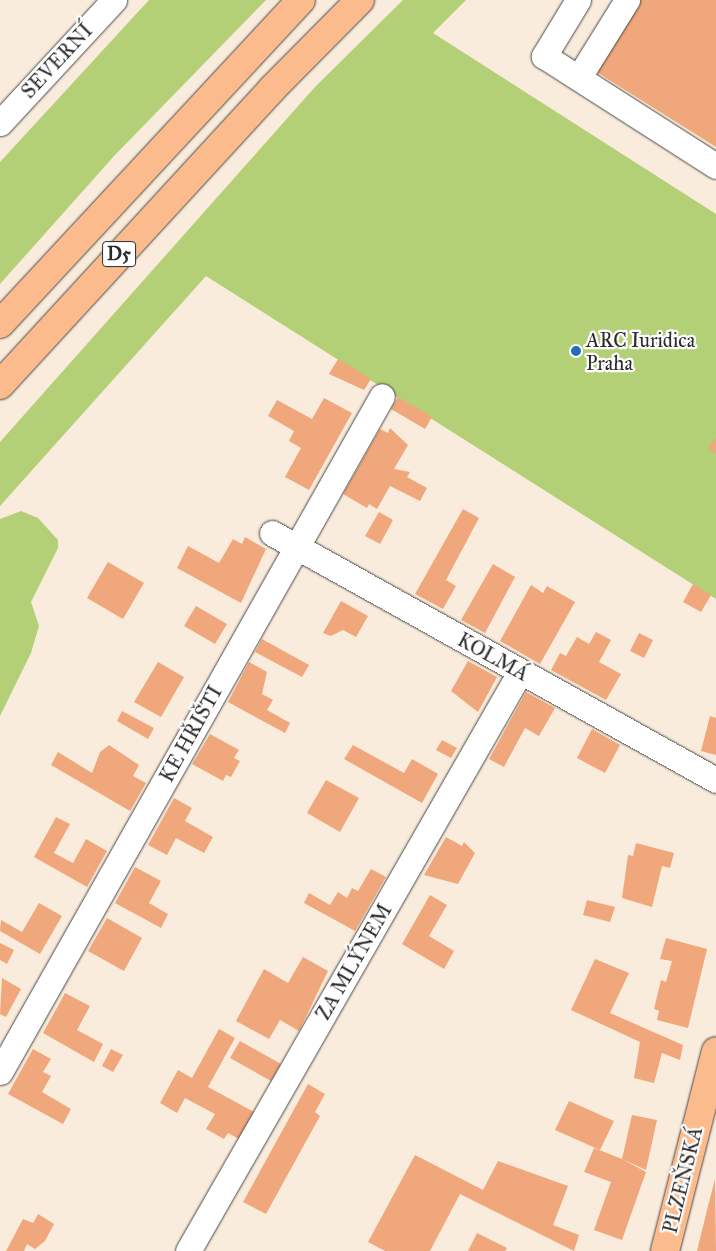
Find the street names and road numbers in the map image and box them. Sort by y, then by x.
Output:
street label: SEVERNÍ [16,19,98,103]
road number: D5 [102,238,136,270]
street label: KOLMÁ [453,628,533,686]
street label: KE HŘIŠTI [155,682,227,786]
street label: ZA MLÝNEM [311,900,397,1024]
street label: PLZEŇSKÁ [658,1124,708,1236]

